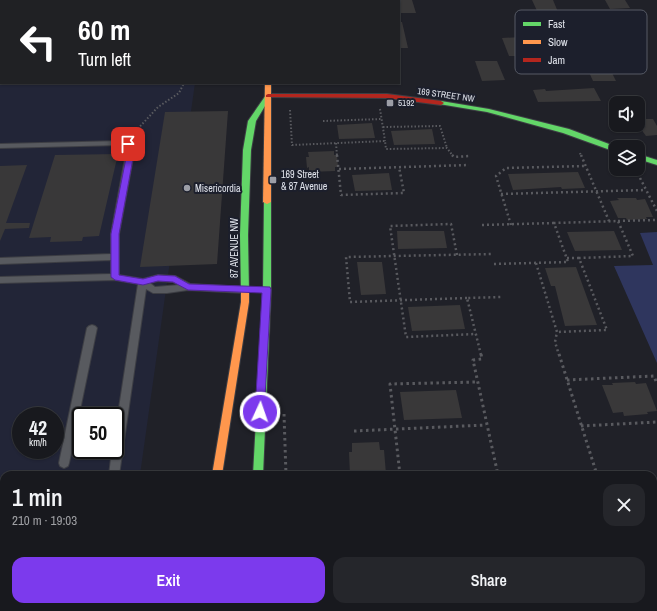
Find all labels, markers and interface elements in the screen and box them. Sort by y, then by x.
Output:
legend [515,10,647,74]
text: 60 m [78,11,130,49]
icon: left [12,16,64,68]
text: Fast [548,17,566,31]
text: Slow [548,35,568,49]
text: Turn left [78,47,131,72]
text: Jam [548,53,565,67]
street label: 169 STREET NW [417,85,475,105]
map controls [609,96,645,176]
button: sound [609,96,645,132]
place label: 5192 [398,97,414,109]
marker: 5192 [385,98,395,108]
pin [111,127,145,161]
icon: arrive [117,133,139,155]
button: layers [609,140,645,176]
place label: 169 Street & 87 Avenue [281,168,328,193]
marker: 169 Street & 87 Avenue [268,175,278,185]
place label: Misericordia [195,182,241,195]
marker: Misericordia [182,183,192,193]
street label: 87 AVENUE NW [228,218,241,278]
position arrow [239,391,281,433]
speed limit sign: 50 [72,407,124,459]
text: 42 [29,414,47,441]
text: km/h [29,436,47,449]
text: 1 min [12,481,63,513]
button: close [603,484,645,526]
text: 210 m · 19:03 [12,512,77,529]
button: Exit [12,557,325,603]
button: Share [333,557,645,603]

